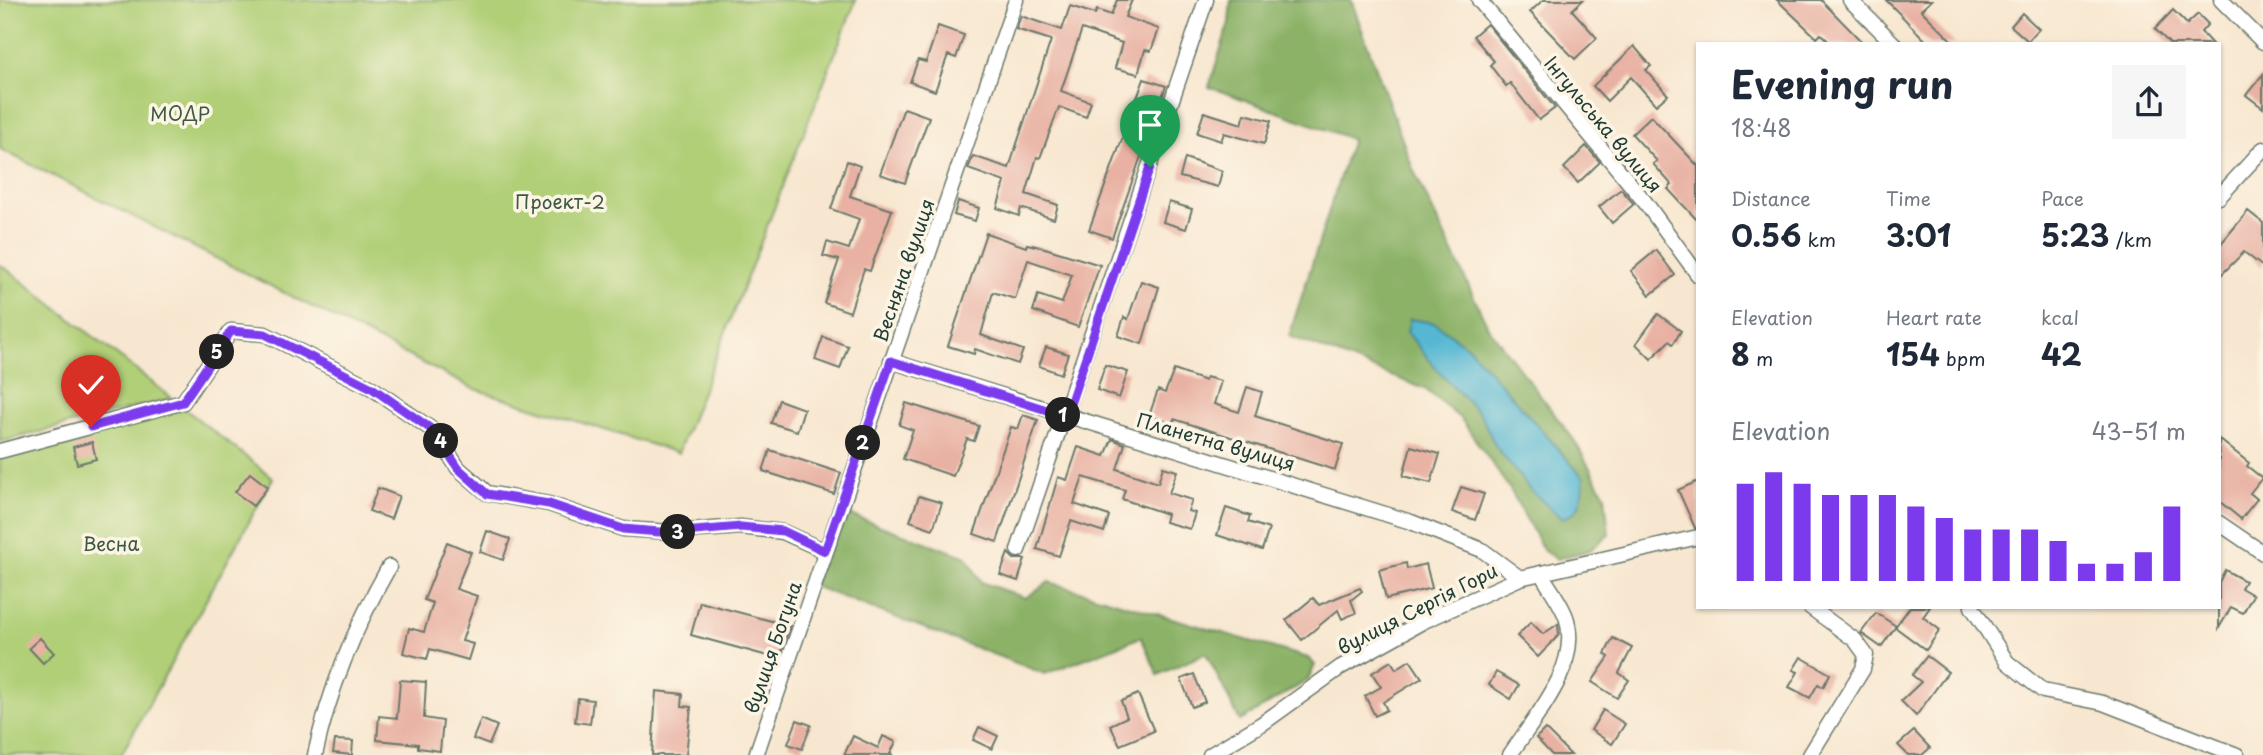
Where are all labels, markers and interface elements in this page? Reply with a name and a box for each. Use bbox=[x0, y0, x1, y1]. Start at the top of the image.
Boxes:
street label: Інгульська вулиця bbox=[1538, 50, 1670, 198]
text: Evening run bbox=[1731, 55, 1953, 112]
button: share bbox=[2112, 65, 2186, 139]
pin bbox=[1120, 95, 1180, 167]
park label: МОДР bbox=[150, 99, 210, 127]
icon: arrive bbox=[1131, 106, 1169, 144]
text: 18:48 bbox=[1731, 110, 1792, 145]
text: Distance bbox=[1731, 184, 1811, 212]
text: Time bbox=[1886, 184, 1931, 212]
text: Pace bbox=[2041, 184, 2084, 212]
park label: Проект-2 bbox=[515, 187, 605, 215]
street label: Весняна вулиця bbox=[865, 195, 941, 345]
text: 0.56 bbox=[1731, 212, 1801, 257]
text: 3:01 bbox=[1886, 212, 1951, 257]
text: 5:23 bbox=[2041, 212, 2109, 257]
text: km bbox=[1801, 225, 1836, 253]
text: /km bbox=[2109, 225, 2152, 253]
text: Elevation bbox=[1731, 303, 1813, 331]
text: Heart rate bbox=[1886, 303, 1982, 331]
text: kcal bbox=[2041, 303, 2079, 331]
text: 8 bbox=[1731, 331, 1750, 376]
text: 154 bbox=[1886, 331, 1940, 376]
text: 42 bbox=[2041, 331, 2082, 376]
pin: 5 bbox=[200, 334, 234, 370]
text: 5 bbox=[210, 337, 223, 365]
text: m bbox=[1750, 344, 1773, 372]
text: bpm bbox=[1940, 344, 1985, 372]
pin bbox=[61, 355, 121, 427]
icon: check bbox=[72, 366, 110, 404]
pin: 1 bbox=[1046, 398, 1080, 432]
text: 1 bbox=[1058, 400, 1067, 428]
street label: Планетна вулиця bbox=[1133, 405, 1299, 477]
text: Elevation bbox=[1731, 413, 1830, 448]
text: 43–51 m bbox=[2092, 413, 2186, 448]
pin: 4 bbox=[424, 424, 458, 458]
text: 4 bbox=[434, 426, 447, 454]
pin: 2 bbox=[846, 426, 880, 460]
text: 2 bbox=[856, 428, 869, 456]
pin: 3 bbox=[660, 514, 696, 550]
text: 3 bbox=[671, 517, 684, 545]
park label: Весна bbox=[83, 529, 139, 557]
street label: вулиця Сергія Гори bbox=[1332, 555, 1502, 661]
street label: вулиця Богуна bbox=[736, 577, 808, 717]

